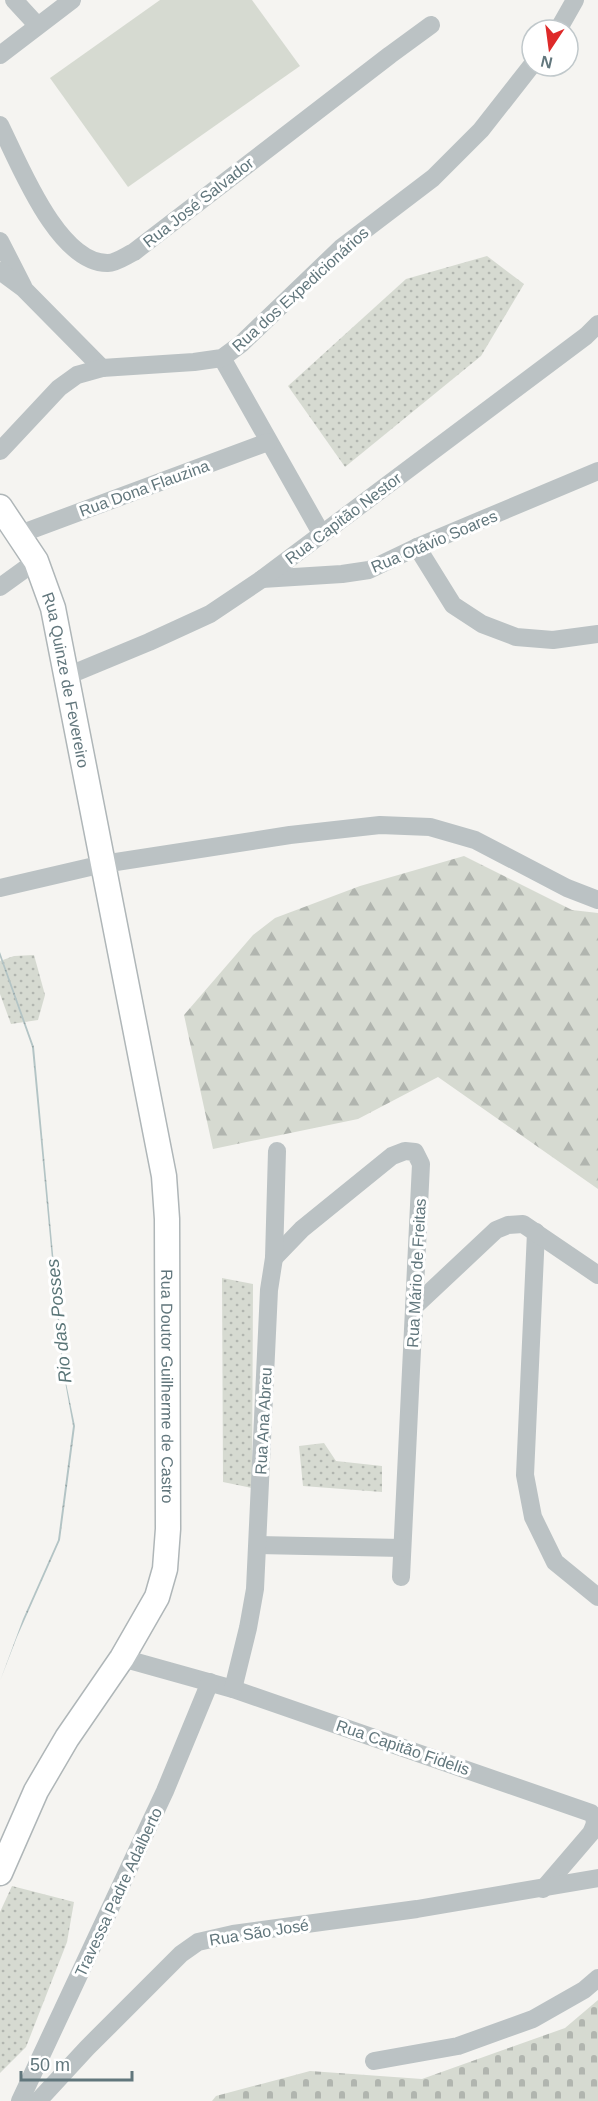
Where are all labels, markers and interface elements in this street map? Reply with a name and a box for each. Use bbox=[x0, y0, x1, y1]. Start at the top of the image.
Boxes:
north arrow bbox=[520, 18, 580, 78]
text: N bbox=[539, 53, 554, 72]
street label: Rua José Salvador bbox=[140, 154, 257, 251]
street label: Rua dos Expedicionários bbox=[229, 224, 372, 355]
street label: Rua Dona Flauzina bbox=[77, 457, 212, 520]
street label: Rua Capitão Nestor bbox=[282, 469, 405, 567]
street label: Rua Otávio Soares bbox=[369, 507, 500, 576]
street label: Rua Quinze de Fevereiro bbox=[39, 590, 92, 769]
street label: Rua Mário de Freitas bbox=[404, 1198, 429, 1348]
water label: Rio das Posses bbox=[43, 1258, 75, 1384]
street label: Rua Doutor Guilherme de Castro bbox=[158, 1269, 176, 1503]
street label: Rua Ana Abreu bbox=[252, 1367, 275, 1475]
street label: Rua Capitão Fidelis bbox=[334, 1717, 472, 1778]
street label: Travessa Padre Adalberto bbox=[72, 1805, 165, 1979]
street label: Rua São José bbox=[208, 1916, 310, 1949]
scale bar bbox=[21, 2044, 132, 2082]
text: 50 m bbox=[30, 2055, 70, 2075]

